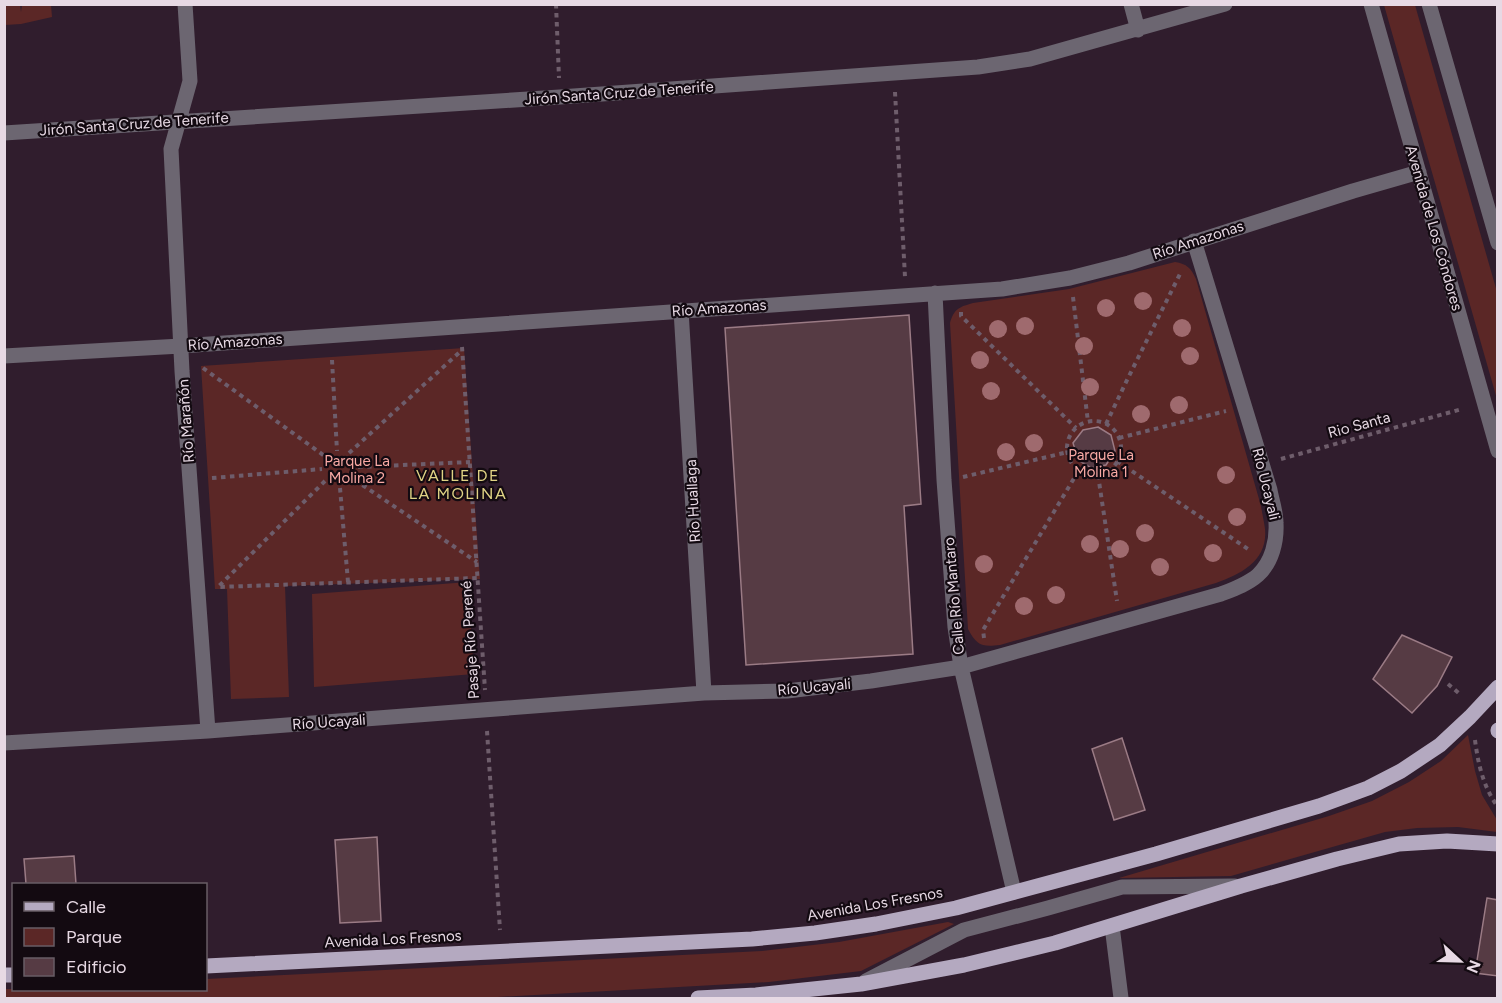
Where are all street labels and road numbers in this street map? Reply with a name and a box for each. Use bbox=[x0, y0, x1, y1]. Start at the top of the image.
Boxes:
street label: Jirón Santa Cruz de Tenerife bbox=[524, 77, 714, 109]
street label: Jirón Santa Cruz de Tenerife bbox=[39, 108, 229, 140]
street label: Avenida de Los Cóndores bbox=[1402, 143, 1466, 313]
street label: Río Amazonas bbox=[1150, 217, 1246, 263]
street label: Río Amazonas bbox=[671, 296, 767, 320]
street label: Río Amazonas bbox=[187, 330, 283, 354]
street label: Río Marañón bbox=[174, 379, 198, 463]
street label: Rio Santa bbox=[1326, 408, 1392, 442]
street label: Río Ucayali bbox=[1248, 446, 1284, 522]
street label: Río Huallaga bbox=[682, 459, 704, 543]
street label: Calle Río Mantaro bbox=[940, 536, 968, 656]
street label: Pasaje Río Perené bbox=[457, 580, 483, 700]
street label: Río Ucayali bbox=[777, 675, 851, 699]
street label: Río Ucayali bbox=[292, 710, 366, 734]
street label: Avenida Los Fresnos bbox=[806, 883, 944, 925]
street label: Avenida Los Fresnos bbox=[324, 926, 462, 952]

